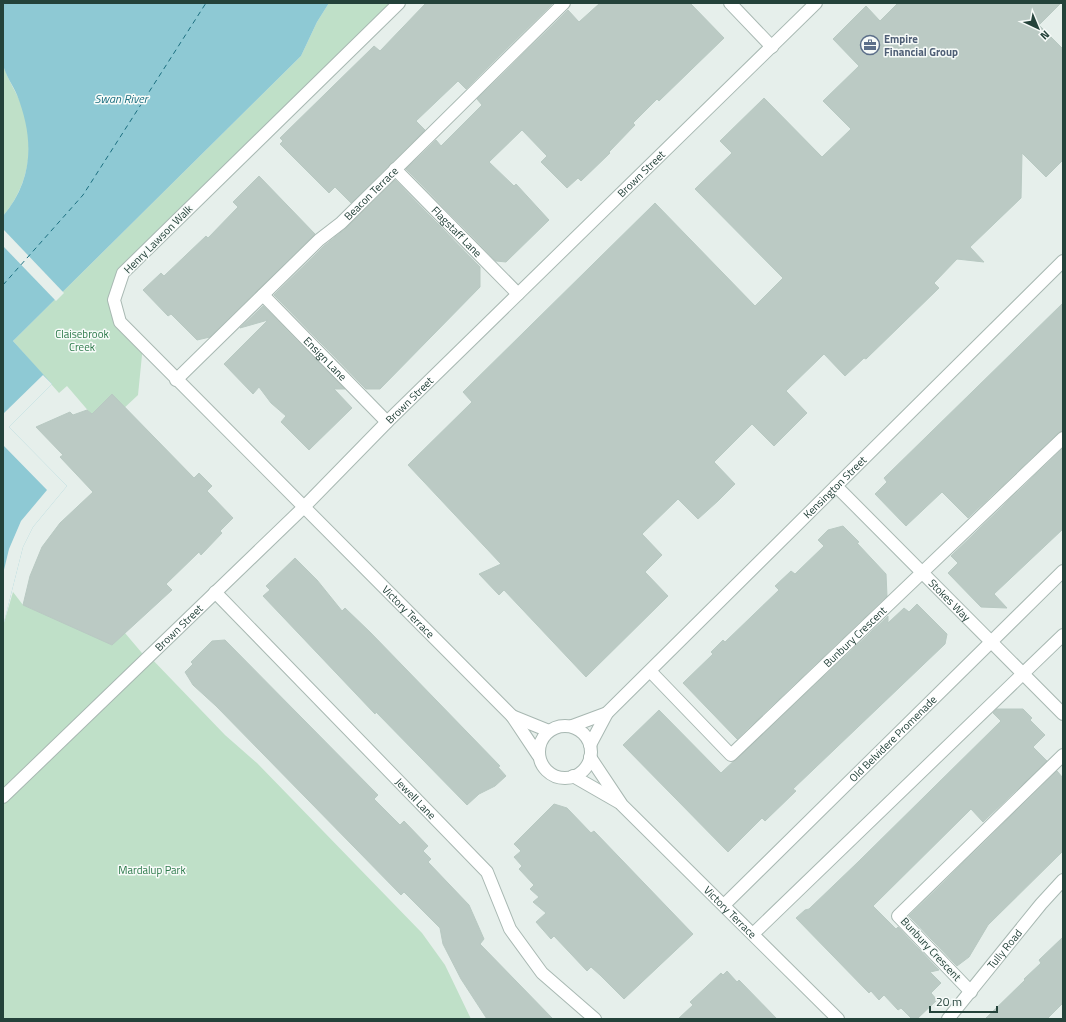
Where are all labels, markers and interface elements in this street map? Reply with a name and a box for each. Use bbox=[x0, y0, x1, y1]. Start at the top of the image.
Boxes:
north arrow bbox=[1018, 8, 1058, 48]
text: N bbox=[1037, 27, 1053, 44]
place label: Empire Financial Group bbox=[884, 31, 958, 60]
office icon: Empire Financial Group bbox=[859, 34, 881, 56]
water label: Swan River bbox=[94, 89, 150, 108]
street label: Brown Street bbox=[614, 147, 669, 201]
street label: Beacon Terrace bbox=[340, 163, 402, 224]
street label: Henry Lawson Walk bbox=[120, 200, 197, 277]
street label: Flagstaff Lane bbox=[428, 203, 486, 261]
park label: Claisebrook Creek bbox=[55, 326, 109, 355]
street label: Ensign Lane bbox=[300, 333, 351, 385]
street label: Brown Street bbox=[382, 373, 437, 427]
street label: Kensington Street bbox=[800, 452, 870, 522]
street label: Stokes Way bbox=[925, 575, 975, 625]
street label: Victory Terrace bbox=[378, 582, 438, 642]
street label: Brown Street bbox=[151, 601, 206, 655]
street label: Bunbury Crescent bbox=[820, 602, 890, 671]
street label: Old Belvidere Promenade bbox=[845, 691, 941, 786]
street label: Jewell Lane bbox=[392, 774, 440, 823]
park label: Mardalup Park bbox=[118, 862, 186, 878]
street label: Victory Terrace bbox=[700, 882, 761, 942]
street label: Bunbury Crescent bbox=[897, 914, 965, 985]
street label: Tully Road bbox=[983, 925, 1026, 972]
scale bar bbox=[930, 988, 997, 1014]
text: 20 m bbox=[936, 992, 962, 1011]

